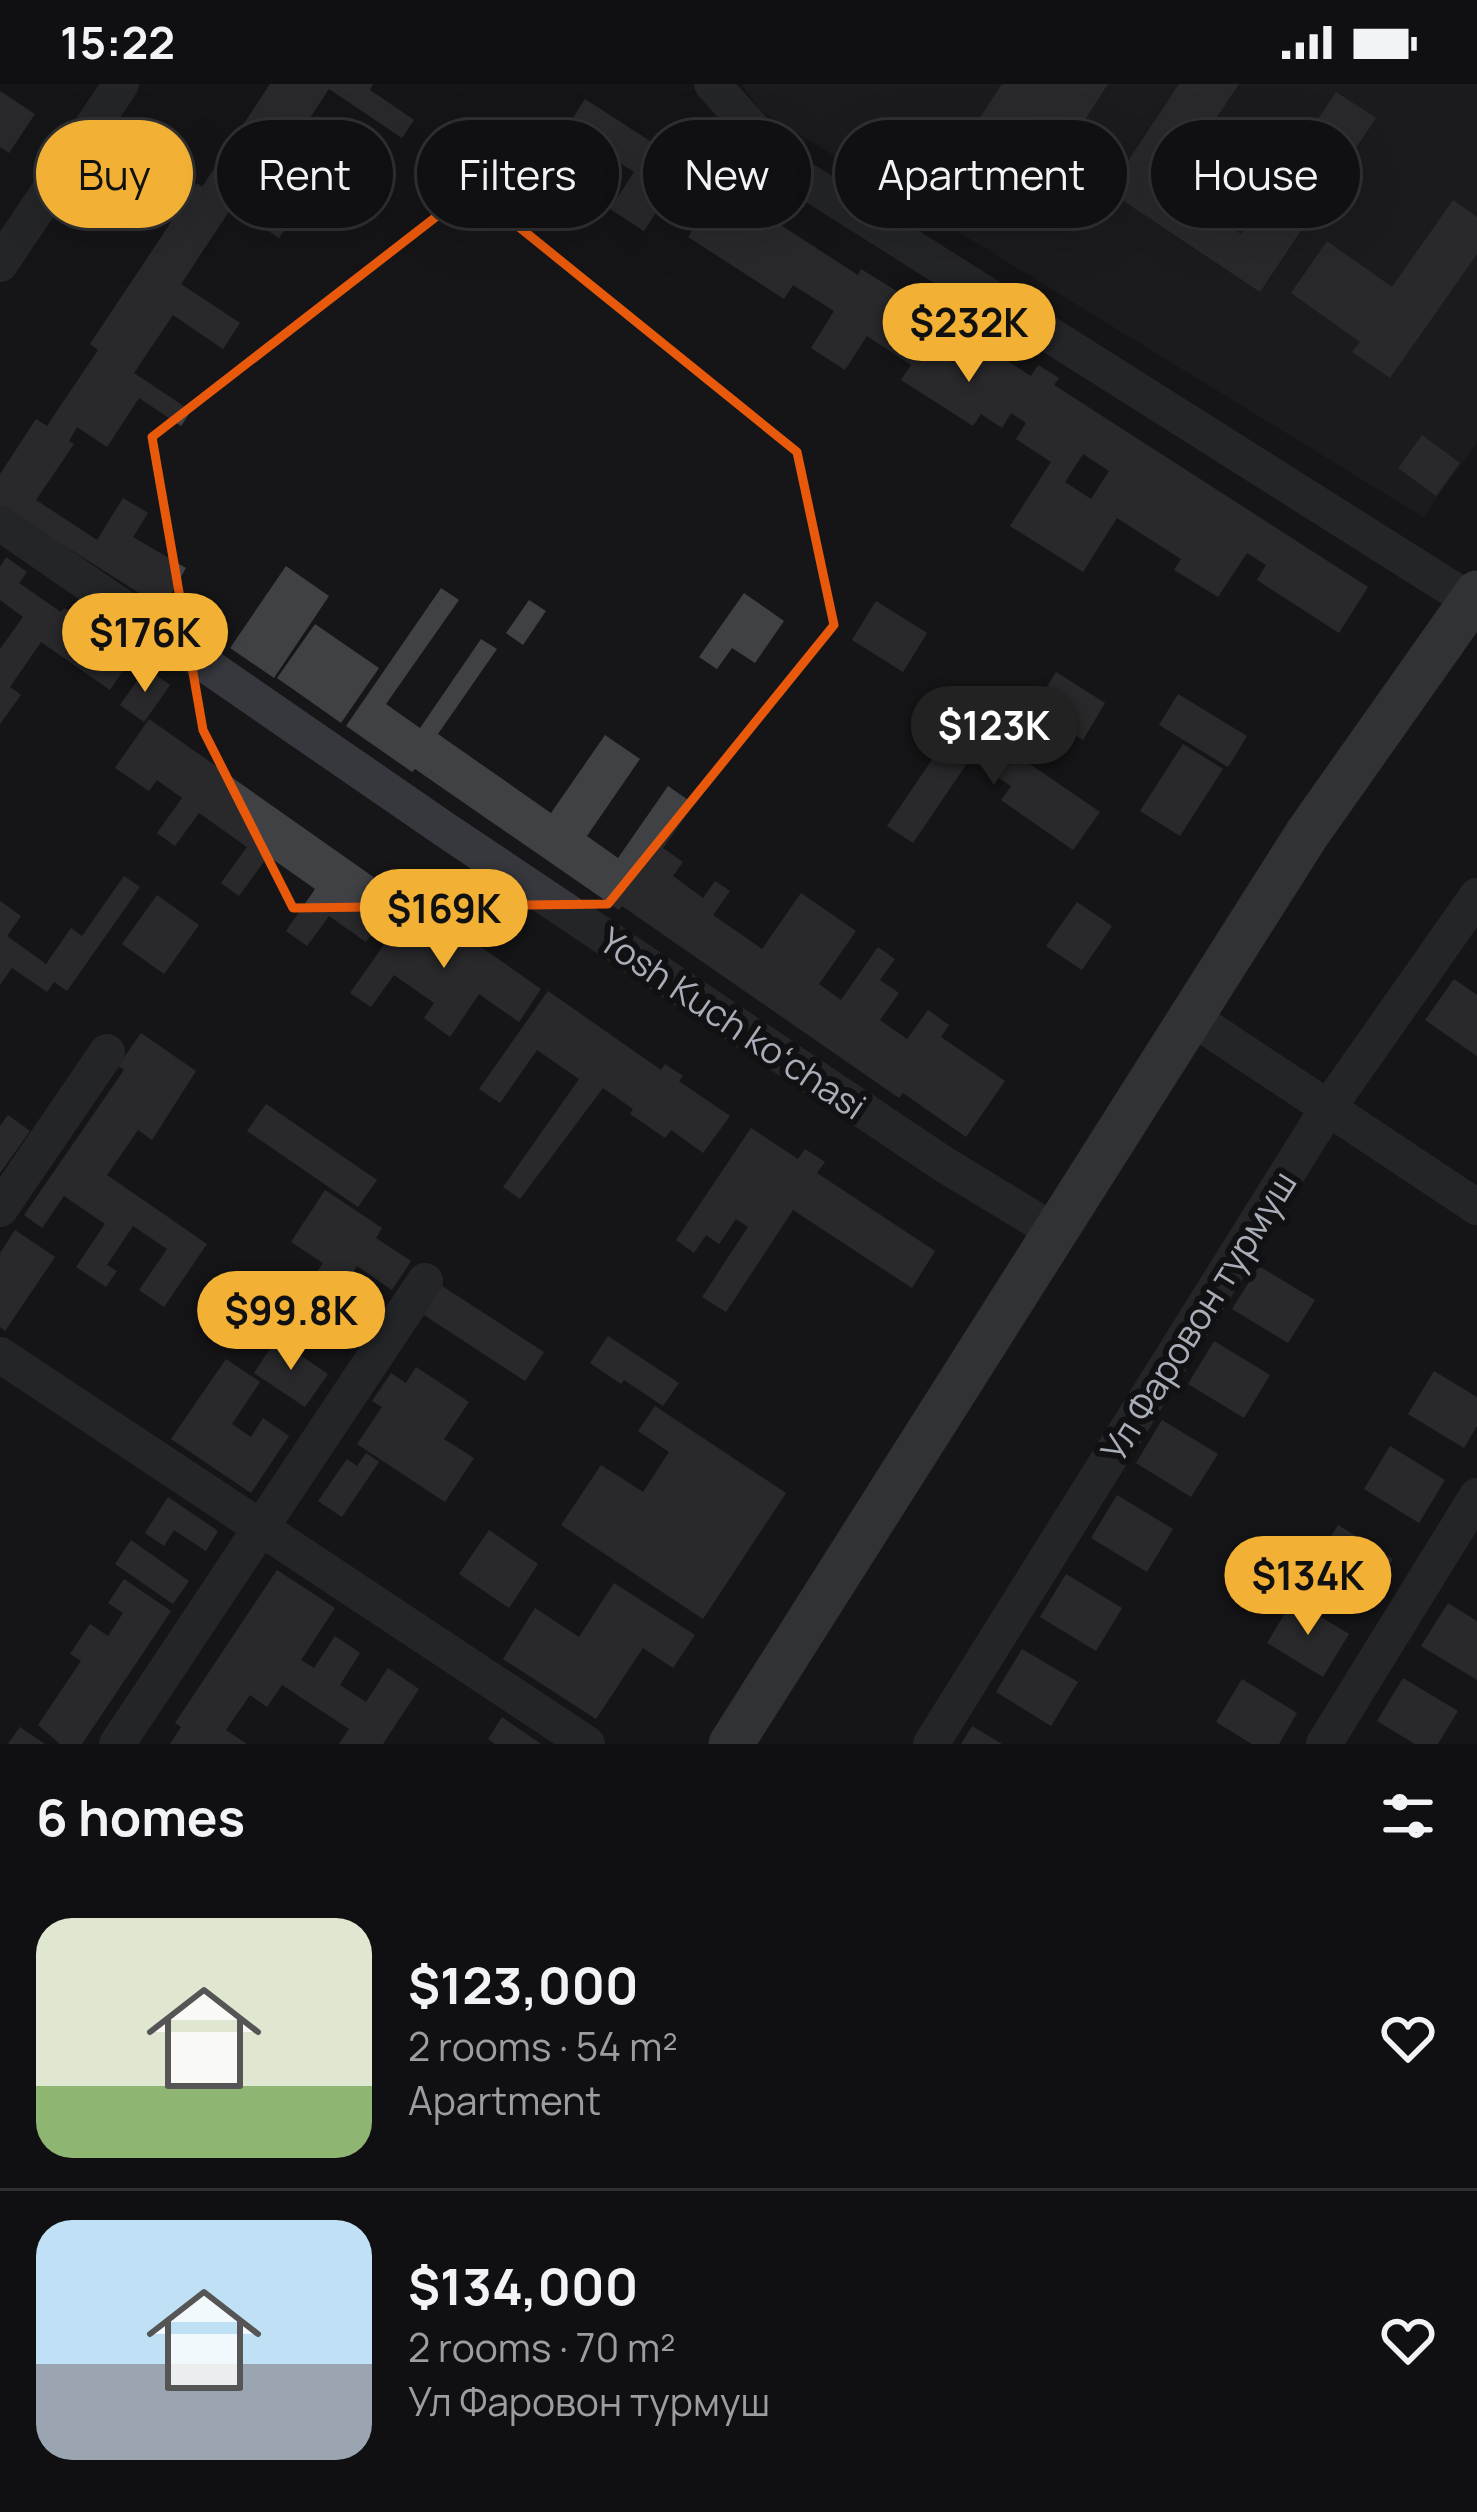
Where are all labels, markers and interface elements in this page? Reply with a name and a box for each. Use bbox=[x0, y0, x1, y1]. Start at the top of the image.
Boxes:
text: 15:22 bbox=[60, 11, 175, 73]
chip: Buy bbox=[36, 120, 193, 228]
chip: Rent bbox=[217, 120, 393, 228]
chip: Filters bbox=[417, 120, 619, 228]
chip: New bbox=[643, 120, 811, 228]
chip: Apartment bbox=[835, 120, 1127, 228]
chip: House bbox=[1151, 120, 1360, 228]
pin: $232K bbox=[885, 283, 1053, 385]
text: $232K bbox=[910, 295, 1028, 349]
pin: $176K bbox=[61, 593, 229, 695]
text: $176K bbox=[89, 605, 201, 659]
pin: $123K bbox=[910, 686, 1078, 788]
text: $123K bbox=[938, 698, 1050, 752]
pin: $169K bbox=[360, 869, 528, 971]
text: $169K bbox=[387, 881, 501, 935]
street label: Yosh Kuch koʻchasi bbox=[590, 916, 876, 1130]
street label: Ул Фаровон турмуш bbox=[1089, 1161, 1307, 1471]
pin: $99.8K bbox=[193, 1271, 389, 1373]
text: $99.8K bbox=[224, 1283, 358, 1337]
pin: $134K bbox=[1224, 1536, 1392, 1638]
text: $134K bbox=[1251, 1548, 1365, 1602]
text: 6 homes bbox=[36, 1782, 245, 1851]
icon: filters bbox=[1375, 1783, 1441, 1849]
text: $123,000 bbox=[408, 1950, 639, 2019]
icon: home bbox=[132, 1966, 276, 2110]
icon: heart bbox=[1375, 2005, 1441, 2071]
text: 2 rooms · 54 m² bbox=[408, 2019, 678, 2073]
text: Apartment bbox=[408, 2073, 601, 2127]
text: $134,000 bbox=[408, 2251, 638, 2320]
icon: home bbox=[132, 2268, 276, 2412]
icon: heart bbox=[1375, 2307, 1441, 2373]
text: 2 rooms · 70 m² bbox=[408, 2320, 676, 2374]
text: Ул Фаровон турмуш bbox=[408, 2374, 770, 2428]

